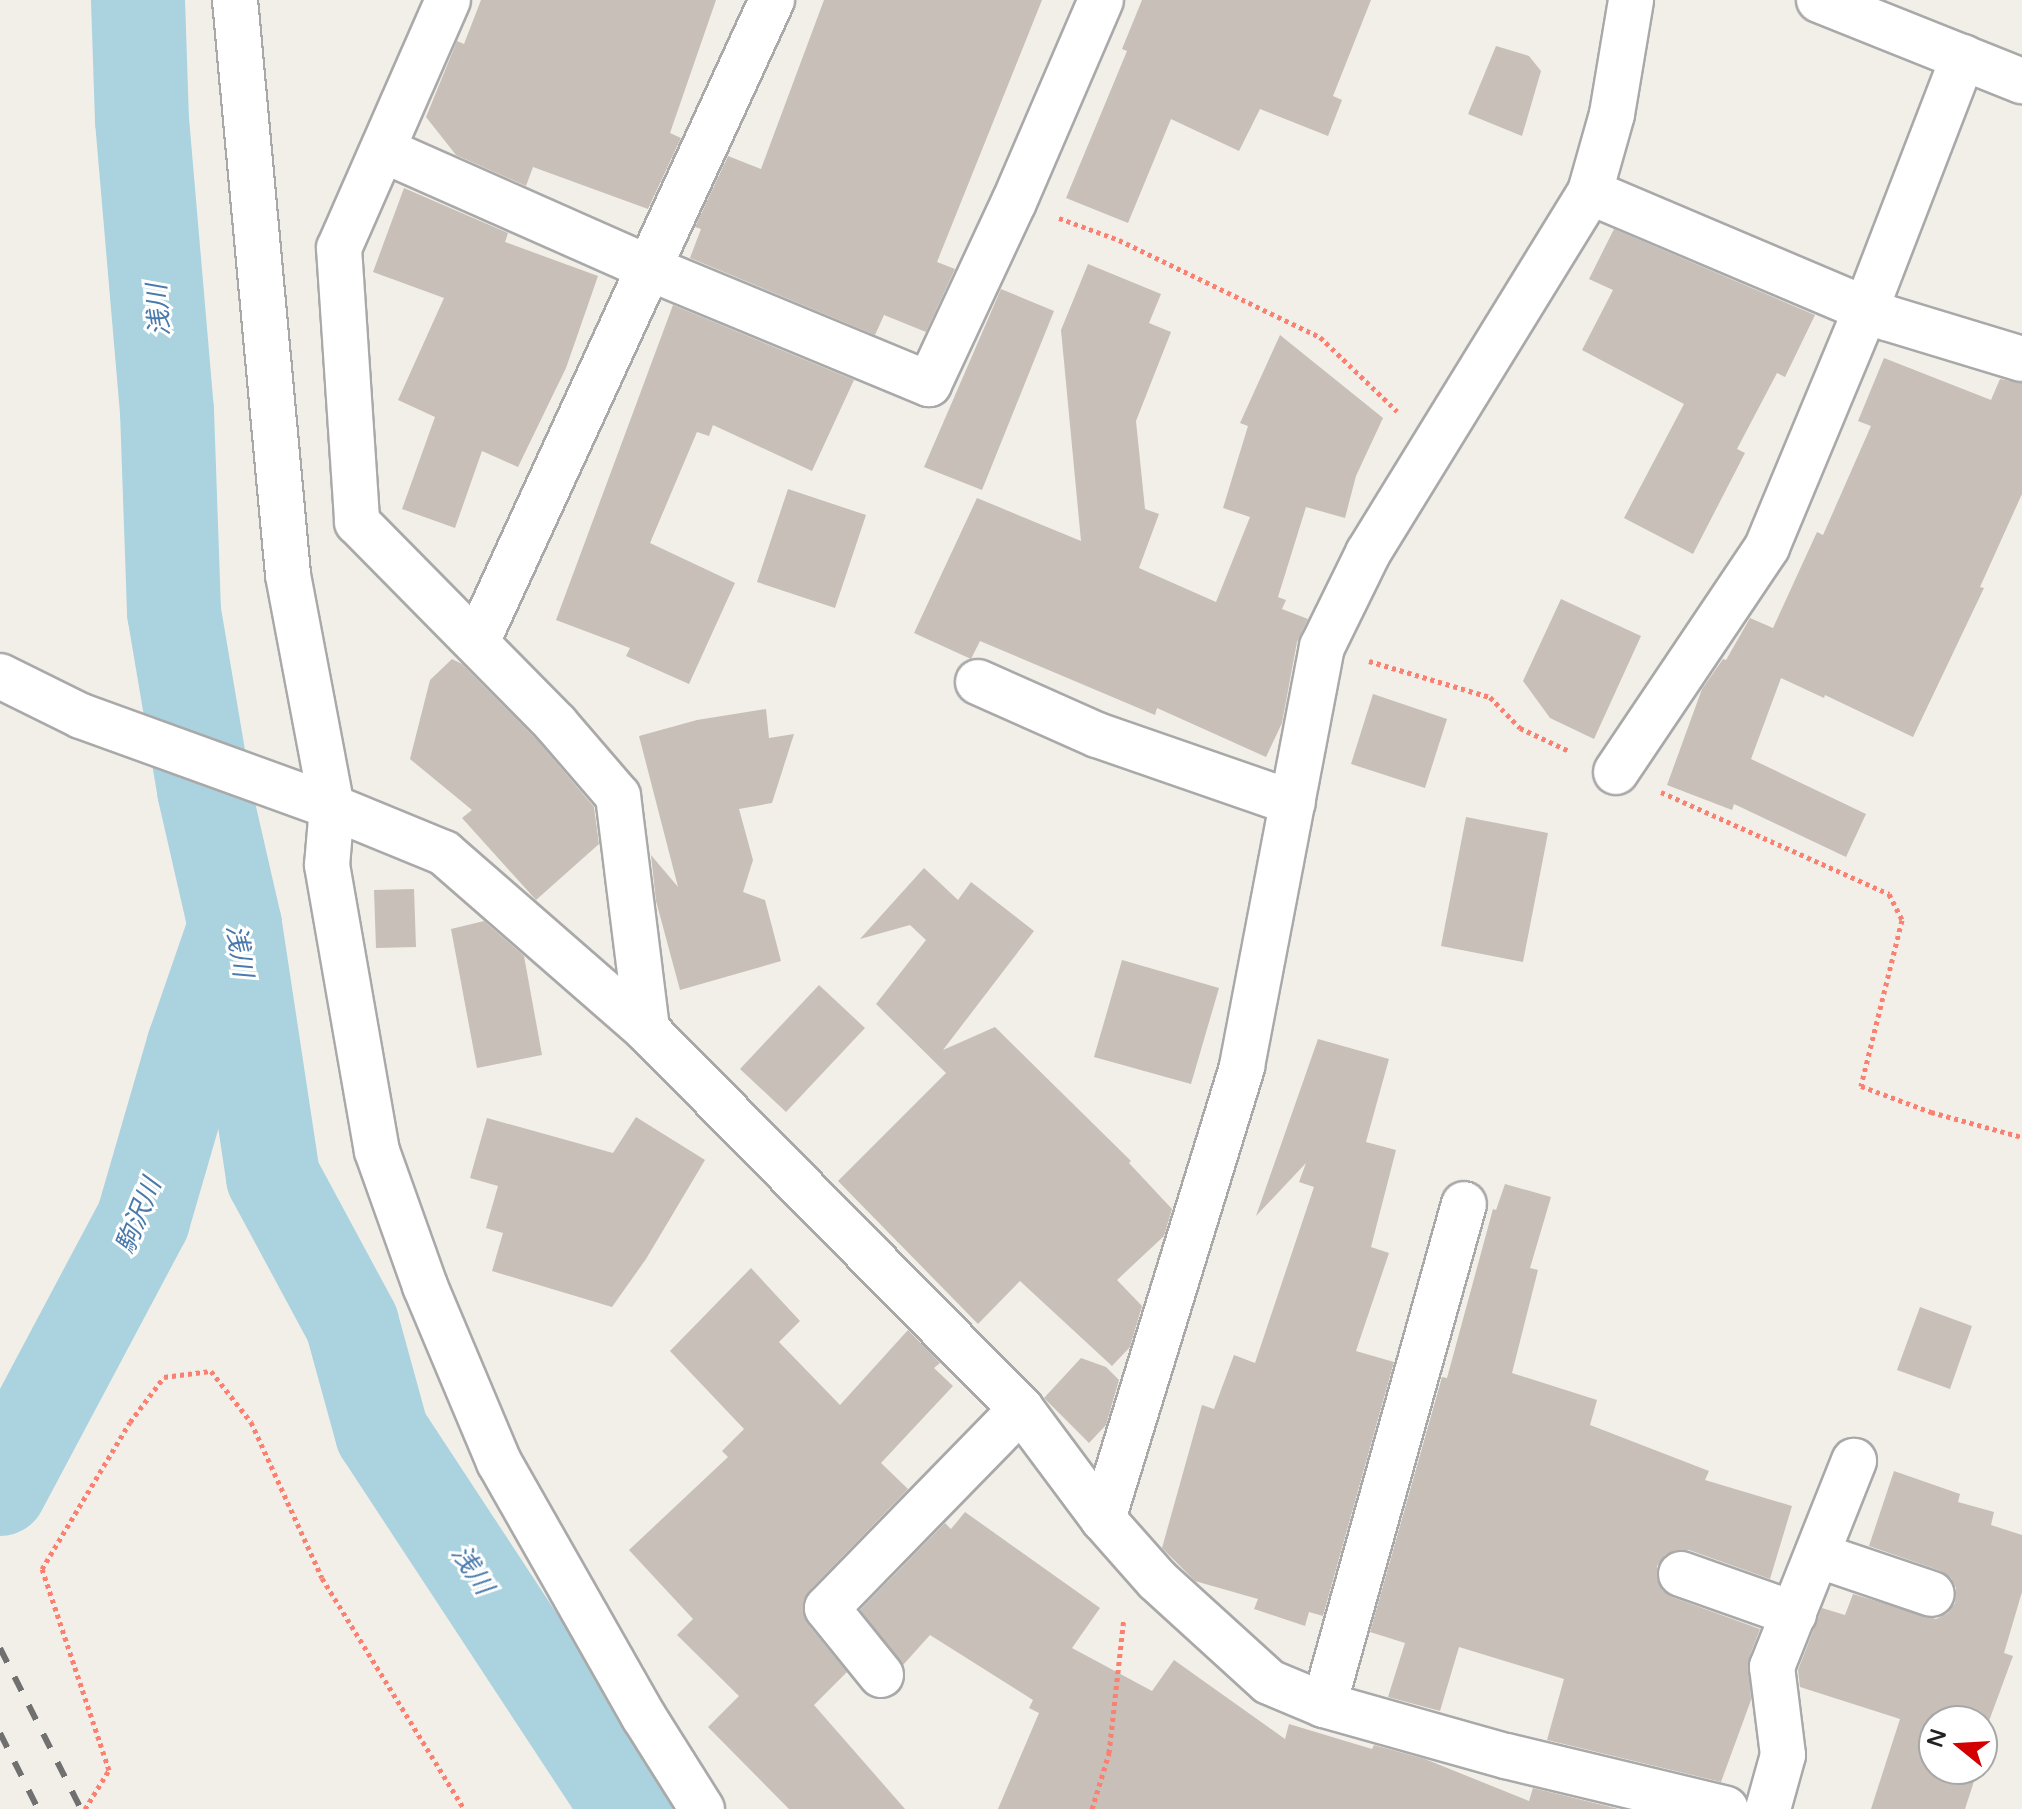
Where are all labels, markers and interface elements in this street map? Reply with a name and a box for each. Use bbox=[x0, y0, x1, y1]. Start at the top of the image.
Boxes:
water label: 浅川 bbox=[142, 283, 176, 337]
water label: 浅川 bbox=[220, 923, 258, 979]
water label: 駒沢川 bbox=[110, 1174, 168, 1258]
water label: 浅川 bbox=[445, 1540, 499, 1600]
north arrow bbox=[1918, 1705, 1998, 1785]
text: N bbox=[1922, 1726, 1952, 1751]

